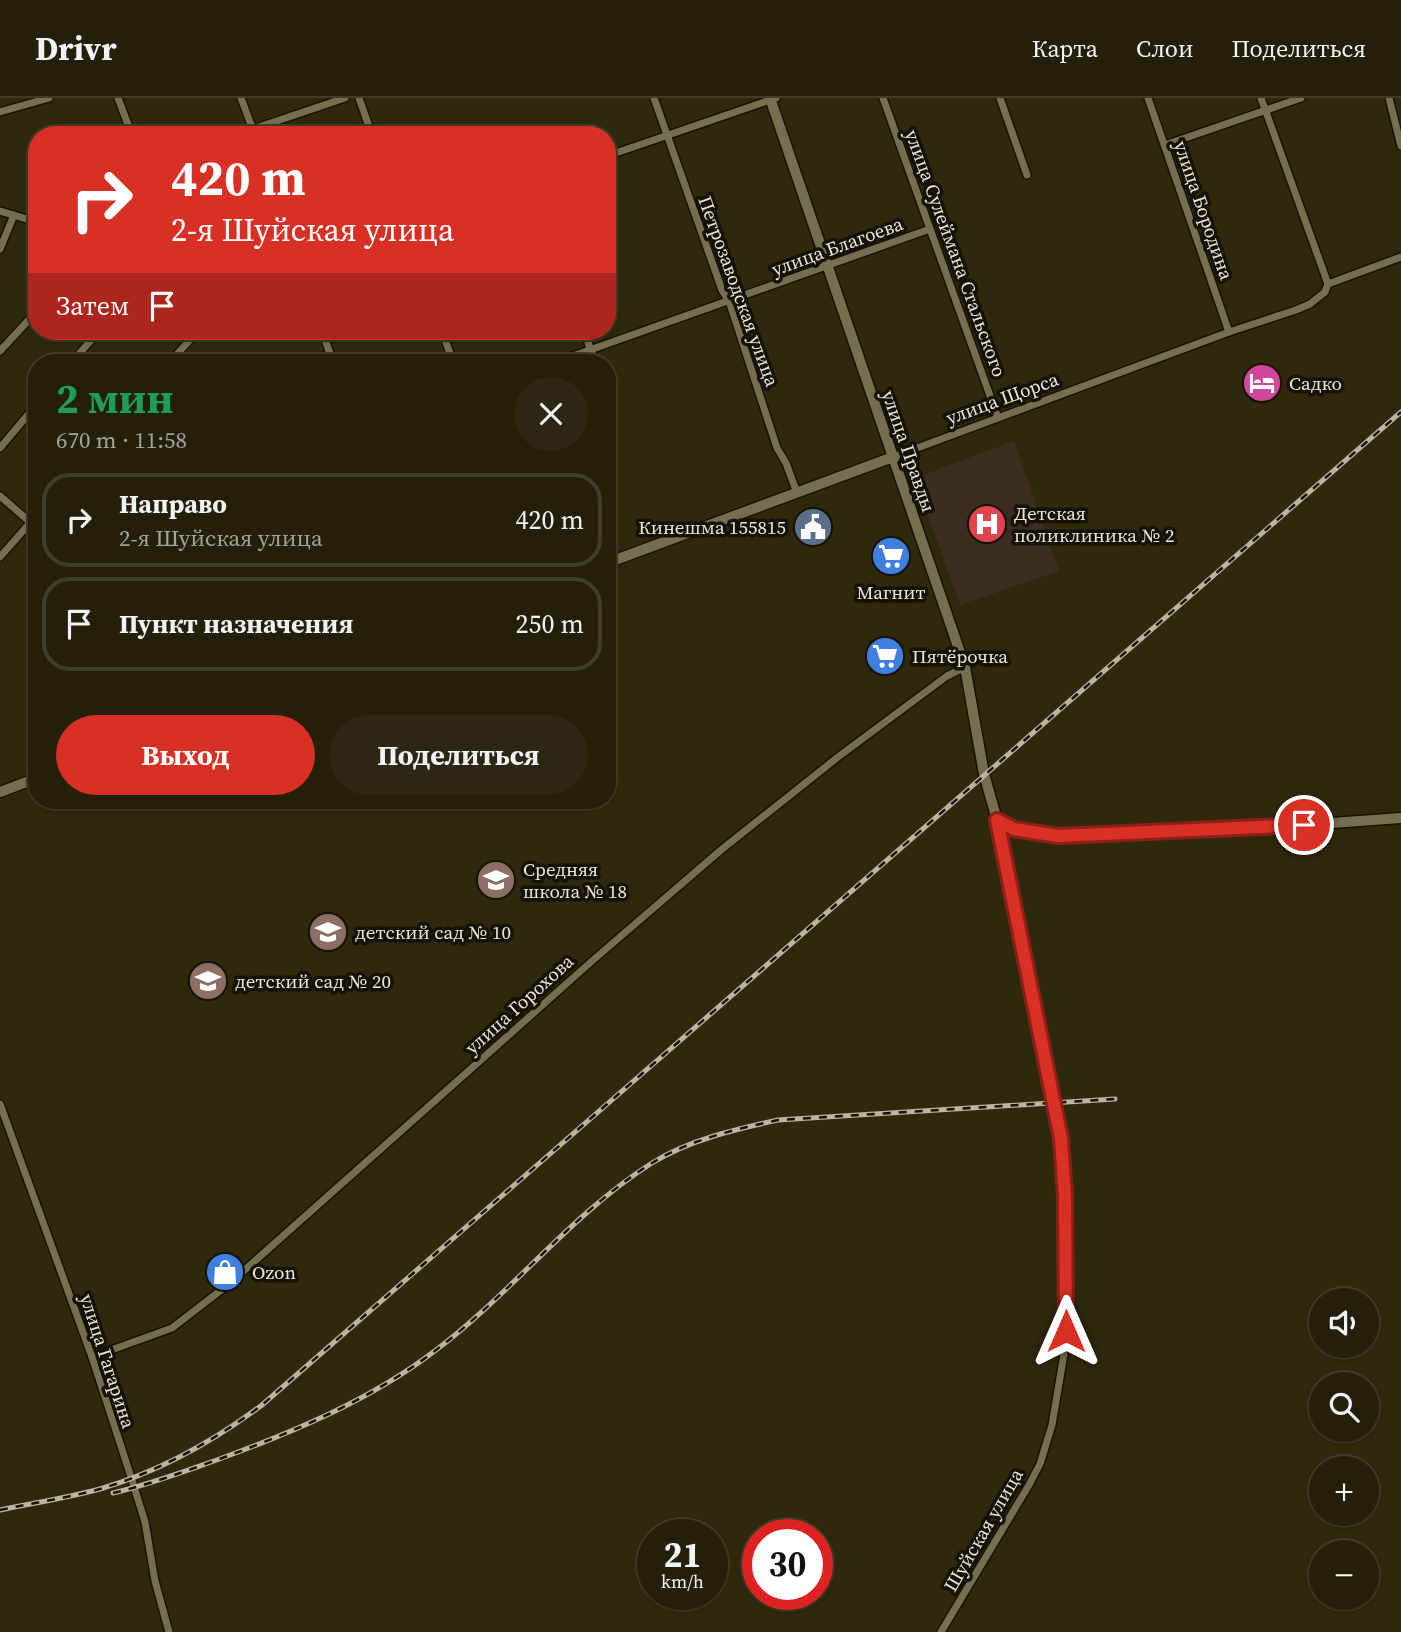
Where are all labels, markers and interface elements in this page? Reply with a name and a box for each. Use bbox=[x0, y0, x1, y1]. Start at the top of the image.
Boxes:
text: Drivr bbox=[35, 26, 117, 71]
text: Карта bbox=[1032, 32, 1098, 65]
text: Слои bbox=[1136, 32, 1193, 65]
text: Поделиться bbox=[1231, 32, 1366, 65]
street label: улица Сулеймана Стальского bbox=[899, 126, 1013, 380]
street label: улица Бородина bbox=[1168, 137, 1240, 283]
text: 420 m bbox=[171, 144, 306, 211]
icon: right bbox=[56, 154, 147, 245]
street label: Петрозаводская улица bbox=[692, 192, 786, 390]
text: 2-я Шуйская улица bbox=[171, 208, 454, 252]
street label: улица Благоева bbox=[768, 210, 907, 282]
icon: arrive bbox=[143, 287, 181, 325]
text: Затем bbox=[56, 288, 129, 324]
hotel icon: Садко bbox=[1241, 362, 1283, 404]
street label: улица Щорса bbox=[942, 366, 1062, 430]
text: 2 мин bbox=[56, 369, 173, 427]
place label: Садко bbox=[1289, 370, 1342, 396]
button: close bbox=[514, 377, 588, 451]
street label: улица Правды bbox=[876, 386, 942, 516]
text: 670 m · 11:58 bbox=[56, 424, 187, 456]
text: Направо bbox=[119, 486, 227, 522]
place label: Детская поликлиника № 2 bbox=[1014, 500, 1174, 548]
icon: right bbox=[60, 501, 98, 539]
text: 420 m bbox=[516, 502, 584, 538]
hospital icon: Детская поликлиника № 2 bbox=[966, 503, 1008, 545]
public building icon: Кинешма 155815 bbox=[792, 506, 834, 548]
place label: Кинешма 155815 bbox=[638, 514, 786, 540]
text: 2-я Шуйская улица bbox=[119, 522, 323, 554]
supermarket icon: Магнит bbox=[870, 535, 912, 577]
place label: Магнит bbox=[857, 579, 925, 605]
icon: arrive bbox=[60, 605, 98, 643]
text: Пункт назначения bbox=[119, 606, 353, 642]
text: 250 m bbox=[516, 606, 584, 642]
supermarket icon: Пятёрочка bbox=[864, 635, 906, 677]
place label: Пятёрочка bbox=[912, 643, 1008, 669]
button: Выход bbox=[56, 715, 315, 795]
button: Поделиться bbox=[329, 715, 588, 795]
pin bbox=[1274, 795, 1334, 855]
icon: arrive bbox=[1285, 806, 1323, 844]
place label: Средняя школа № 18 bbox=[523, 856, 627, 904]
school or university icon: Средняя школа № 18 bbox=[475, 859, 517, 901]
school or university icon: детский сад № 10 bbox=[307, 911, 349, 953]
place label: детский сад № 10 bbox=[355, 919, 511, 945]
street label: улица Горохова bbox=[459, 948, 579, 1060]
school or university icon: детский сад № 20 bbox=[187, 960, 229, 1002]
place label: детский сад № 20 bbox=[235, 968, 391, 994]
shop icon: Ozon bbox=[204, 1251, 246, 1293]
place label: Ozon bbox=[252, 1259, 296, 1285]
map controls bbox=[1309, 1288, 1379, 1610]
button: sound bbox=[1309, 1288, 1379, 1358]
street label: улица Гагарина bbox=[74, 1290, 142, 1432]
position arrow bbox=[1029, 1294, 1103, 1368]
button: search bbox=[1309, 1372, 1379, 1442]
button: + bbox=[1309, 1456, 1379, 1526]
street label: Шуйская улица bbox=[937, 1463, 1029, 1596]
speed limit sign: 30 bbox=[742, 1519, 833, 1610]
text: 21 bbox=[664, 1531, 701, 1579]
button: − bbox=[1309, 1540, 1379, 1610]
text: km/h bbox=[661, 1569, 704, 1594]

